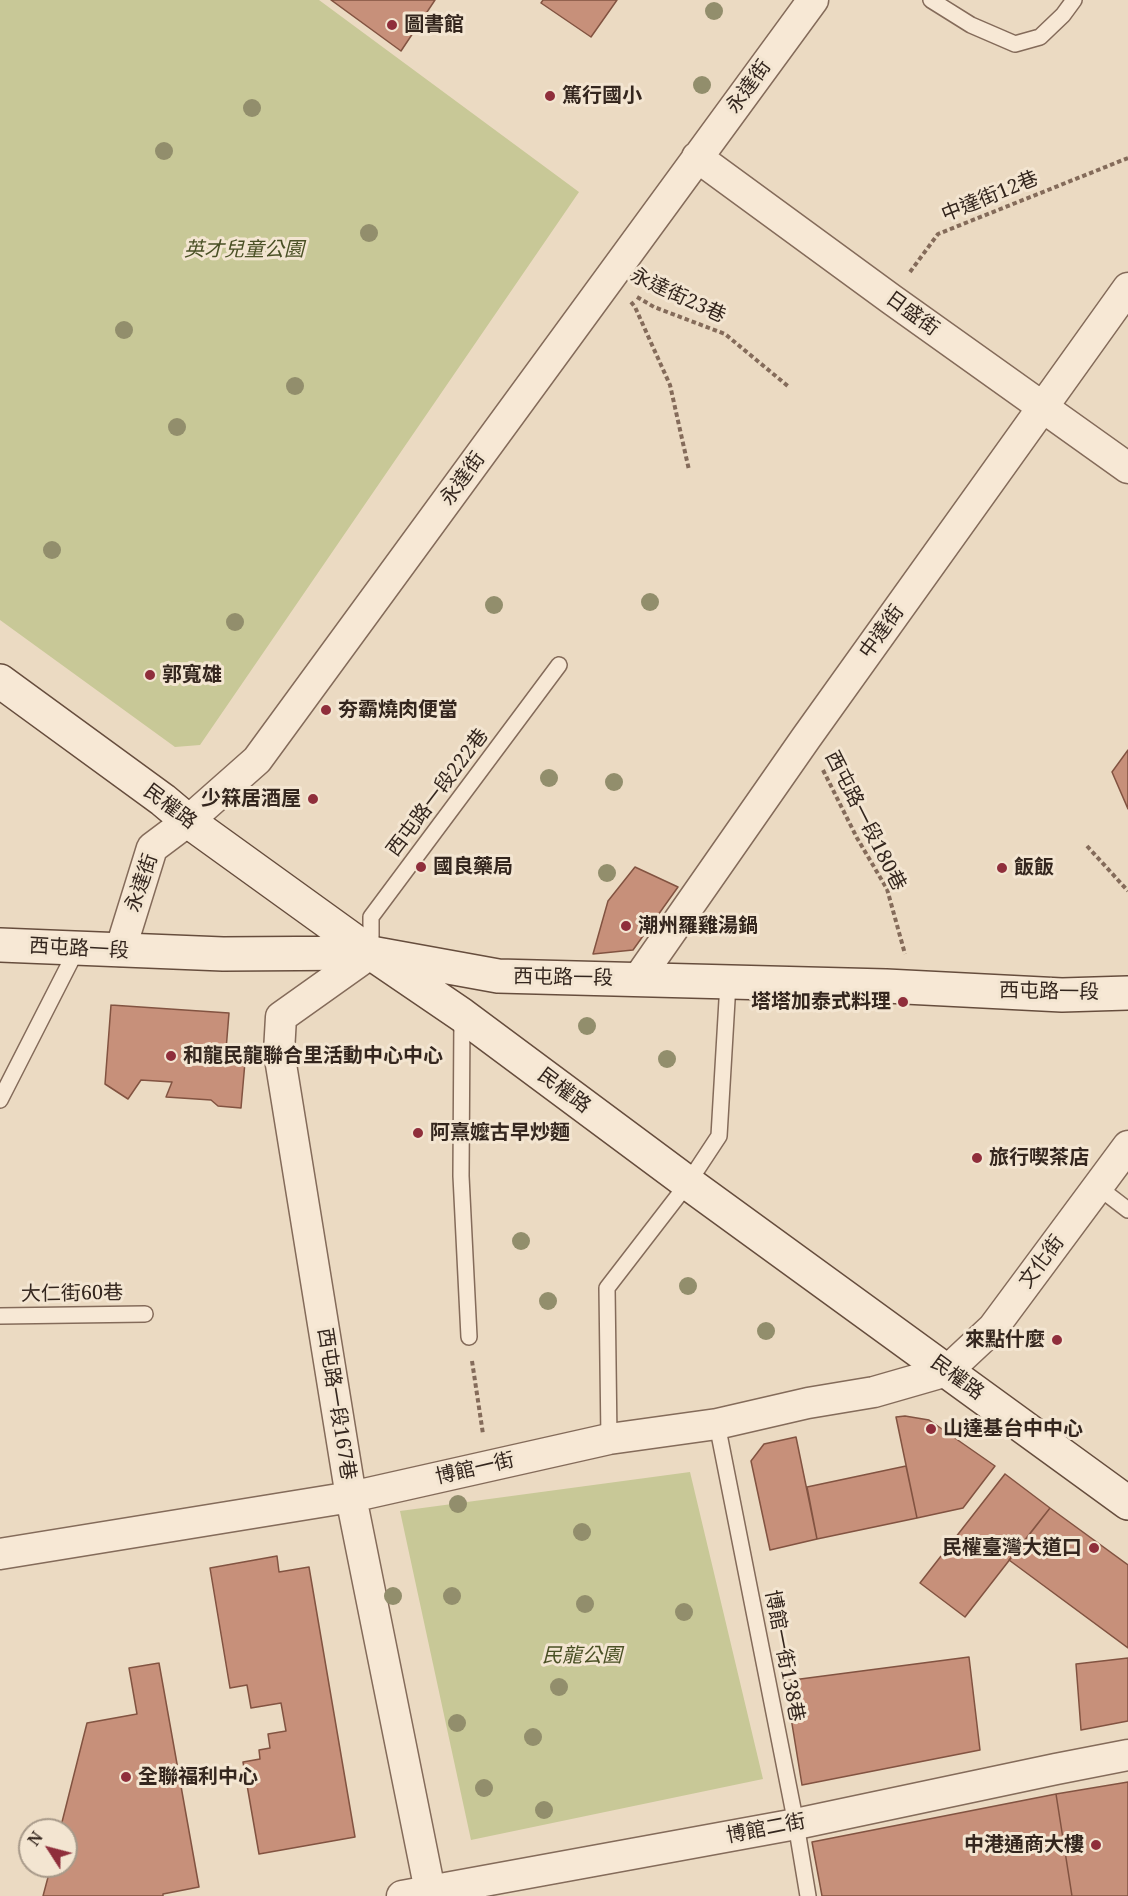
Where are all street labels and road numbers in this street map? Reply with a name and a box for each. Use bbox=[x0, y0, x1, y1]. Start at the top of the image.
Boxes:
street label: 永達街 bbox=[722, 56, 776, 118]
street label: 中達街12巷 bbox=[938, 167, 1042, 227]
street label: 永達街23巷 bbox=[627, 263, 729, 329]
street label: 日盛街 bbox=[881, 287, 943, 341]
street label: 永達街 bbox=[436, 448, 490, 510]
street label: 中達街 bbox=[855, 601, 909, 663]
street label: 西屯路一段222巷 bbox=[382, 724, 494, 862]
street label: 西屯路一段180巷 bbox=[819, 747, 911, 895]
street label: 民權路 bbox=[139, 779, 201, 835]
street label: 永達街 bbox=[121, 851, 163, 915]
street label: 西屯路一段 bbox=[28, 934, 130, 964]
street label: 西屯路一段 bbox=[513, 965, 613, 991]
street label: 西屯路一段 bbox=[999, 979, 1099, 1005]
street label: 民權路 bbox=[533, 1063, 595, 1119]
street label: 文化街 bbox=[1014, 1231, 1070, 1293]
street label: 大仁街60巷 bbox=[21, 1281, 123, 1307]
street label: 西屯路一段167巷 bbox=[312, 1326, 360, 1482]
street label: 民權路 bbox=[926, 1351, 988, 1405]
street label: 博館一街 bbox=[433, 1448, 517, 1490]
street label: 博館一街138巷 bbox=[759, 1588, 809, 1724]
street label: 博館二街 bbox=[724, 1810, 808, 1848]

